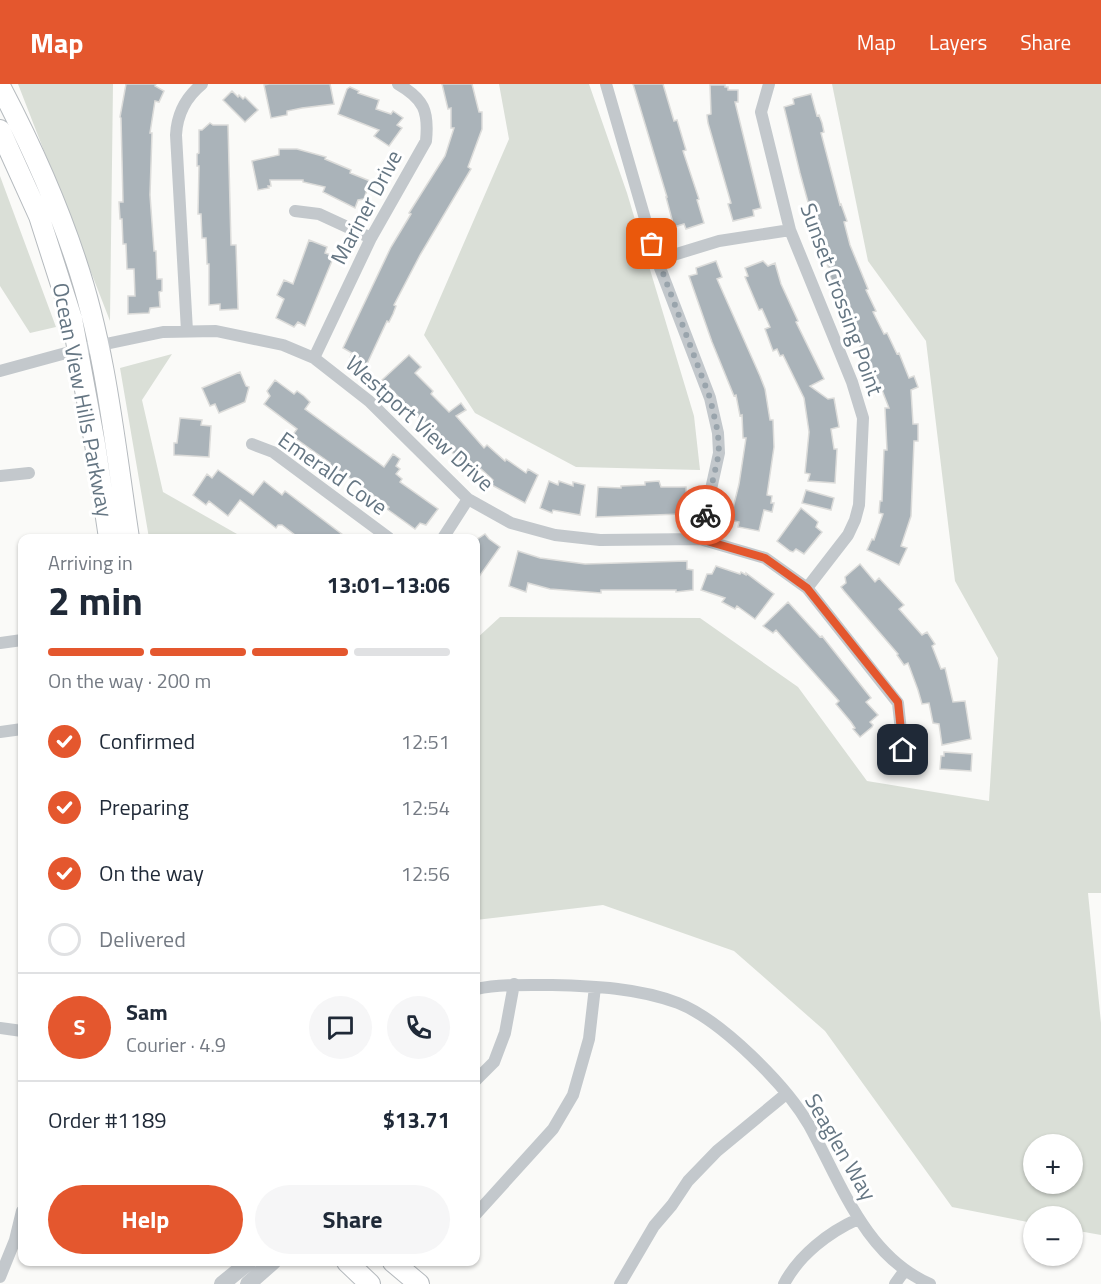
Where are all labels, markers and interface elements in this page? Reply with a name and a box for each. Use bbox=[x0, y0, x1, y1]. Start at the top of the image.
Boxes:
text: Map bbox=[30, 21, 84, 64]
text: Map bbox=[857, 26, 896, 58]
text: Layers bbox=[929, 26, 987, 58]
text: Share bbox=[1020, 26, 1071, 58]
street label: Mariner Drive bbox=[322, 144, 410, 270]
street label: Sunset Crossing Point bbox=[791, 198, 893, 400]
pin bbox=[626, 218, 677, 269]
icon: bag bbox=[635, 227, 668, 260]
street label: Ocean View Hills Parkway bbox=[44, 280, 122, 521]
street label: Westport View Drive bbox=[338, 347, 502, 499]
street label: Emerald Cove bbox=[271, 423, 395, 523]
courier bbox=[675, 485, 735, 545]
icon: bike bbox=[689, 499, 722, 532]
text: Arriving in bbox=[48, 547, 133, 578]
text: 13:01–13:06 bbox=[327, 568, 450, 602]
text: 2 min bbox=[48, 571, 143, 630]
text: On the way · 200 m bbox=[48, 665, 211, 696]
text: Confirmed bbox=[99, 724, 195, 758]
pin bbox=[877, 724, 928, 775]
icon: check bbox=[48, 725, 81, 758]
text: 12:51 bbox=[401, 726, 450, 757]
icon: home bbox=[886, 733, 919, 766]
text: Preparing bbox=[99, 790, 189, 824]
icon: check bbox=[48, 791, 81, 824]
text: 12:54 bbox=[401, 792, 450, 823]
text: On the way bbox=[99, 856, 204, 890]
icon: check bbox=[48, 857, 81, 890]
text: 12:56 bbox=[401, 858, 450, 889]
text: Delivered bbox=[99, 922, 186, 956]
text: Sam bbox=[126, 995, 168, 1029]
button: chat bbox=[309, 996, 372, 1059]
button: phone bbox=[387, 996, 450, 1059]
text: S bbox=[74, 1010, 85, 1044]
text: Courier · 4.9 bbox=[126, 1029, 226, 1060]
street label: Seaglen Way bbox=[797, 1087, 886, 1207]
text: Order #1189 bbox=[48, 1103, 167, 1137]
text: $13.71 bbox=[383, 1103, 450, 1137]
map controls bbox=[1023, 1134, 1083, 1266]
button: + bbox=[1023, 1134, 1083, 1194]
button: Help bbox=[48, 1185, 243, 1254]
button: Share bbox=[255, 1185, 450, 1254]
button: − bbox=[1023, 1206, 1083, 1266]

